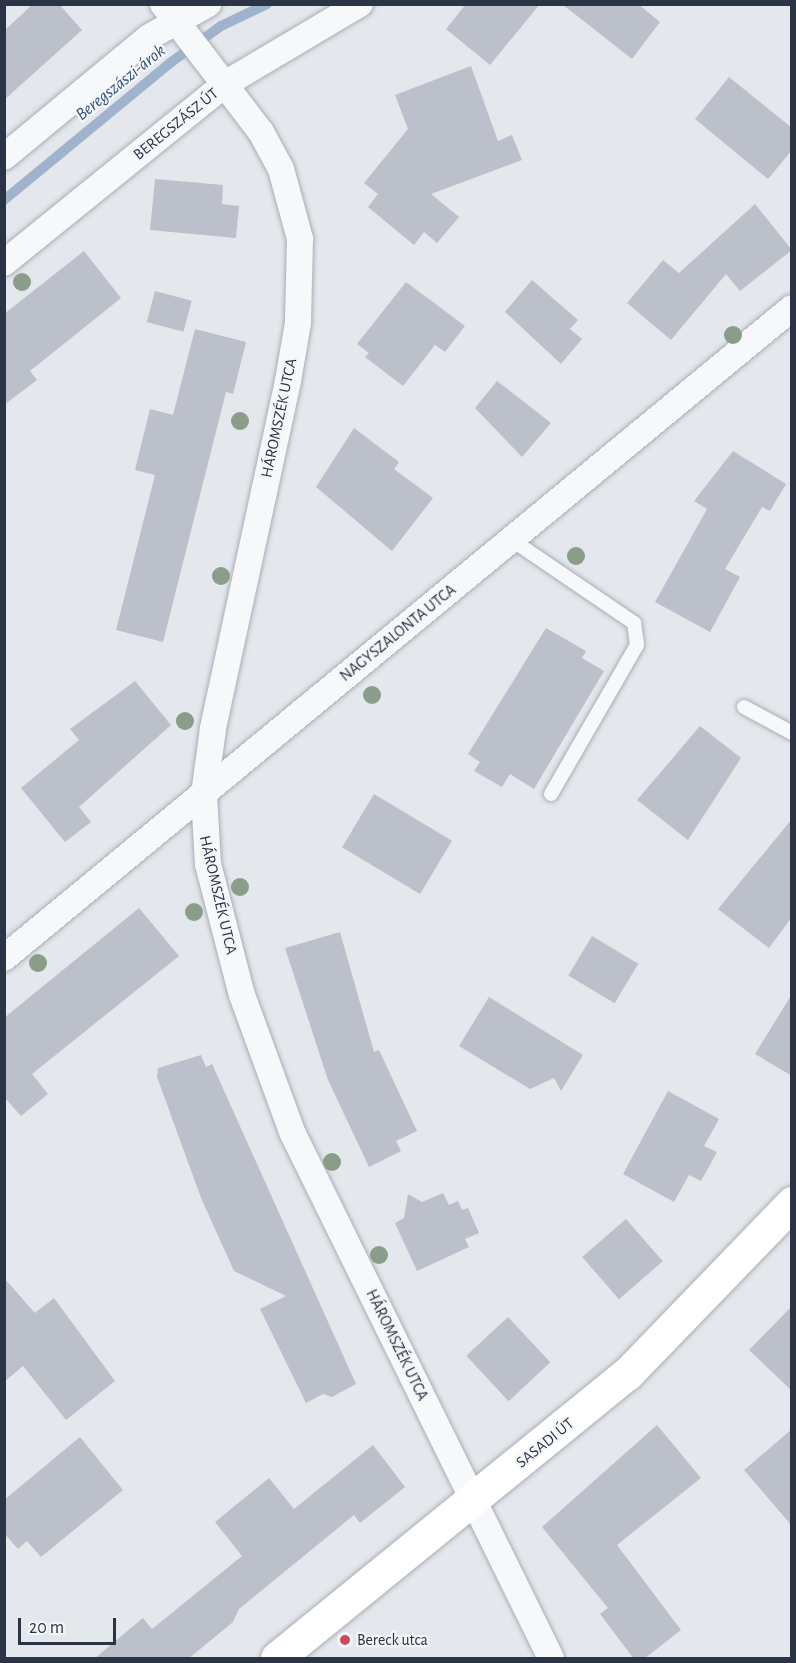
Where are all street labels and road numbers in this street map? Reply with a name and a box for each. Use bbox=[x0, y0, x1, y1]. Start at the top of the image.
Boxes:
street label: BEREGSZÁSZ ÚT bbox=[130, 84, 222, 164]
street label: HÁROMSZÉK UTCA bbox=[257, 357, 301, 479]
street label: NAGYSZALONTA UTCA bbox=[336, 580, 460, 686]
street label: HÁROMSZÉK UTCA bbox=[195, 834, 241, 956]
street label: HÁROMSZÉK UTCA bbox=[362, 1286, 432, 1404]
street label: SASADI ÚT bbox=[512, 1414, 578, 1472]

